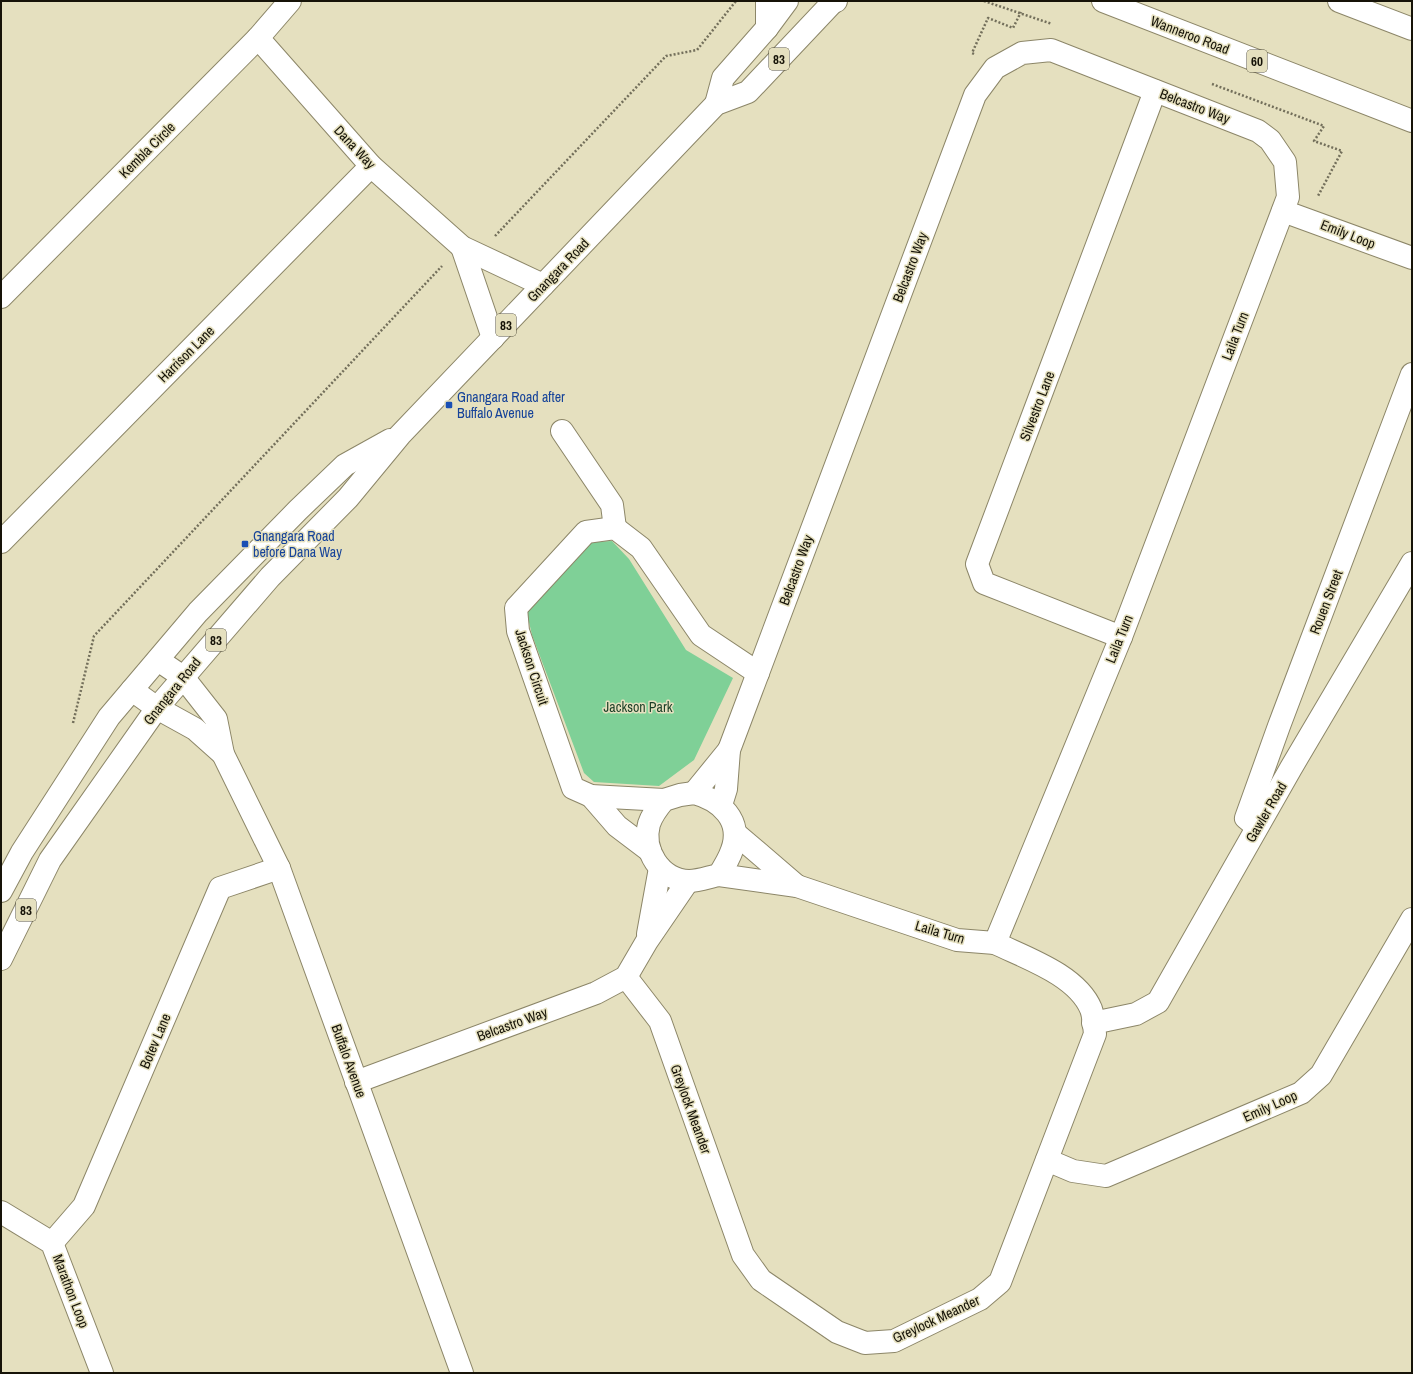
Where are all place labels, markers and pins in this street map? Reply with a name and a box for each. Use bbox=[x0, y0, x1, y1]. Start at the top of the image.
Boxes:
place label: Gnangara Road after Buffalo Avenue bbox=[457, 388, 565, 422]
marker: Gnangara Road after Buffalo Avenue bbox=[444, 400, 454, 410]
place label: Gnangara Road before Dana Way bbox=[253, 527, 342, 561]
marker: Gnangara Road before Dana Way bbox=[240, 539, 250, 549]

